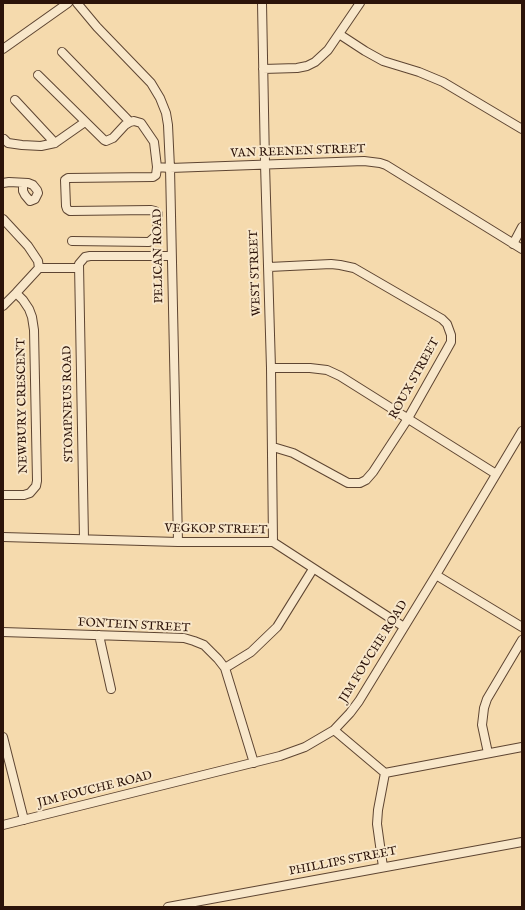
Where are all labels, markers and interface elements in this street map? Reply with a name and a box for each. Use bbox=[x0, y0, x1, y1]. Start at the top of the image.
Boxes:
street label: VAN REENEN STREET bbox=[230, 142, 366, 162]
street label: PELICAN ROAD bbox=[151, 208, 167, 304]
street label: WEST STREET bbox=[247, 229, 265, 317]
street label: ROUX STREET bbox=[387, 336, 443, 422]
street label: NEWBURY CRESCENT bbox=[15, 338, 31, 474]
street label: STOMPNEUS ROAD bbox=[61, 346, 77, 462]
street label: VEGKOP STREET bbox=[164, 522, 268, 538]
street label: JIM FOUCHE ROAD bbox=[337, 598, 411, 706]
street label: FONTEIN STREET bbox=[78, 616, 190, 636]
street label: JIM FOUCHE ROAD bbox=[36, 769, 154, 811]
street label: PHILLIPS STREET bbox=[288, 844, 398, 880]

